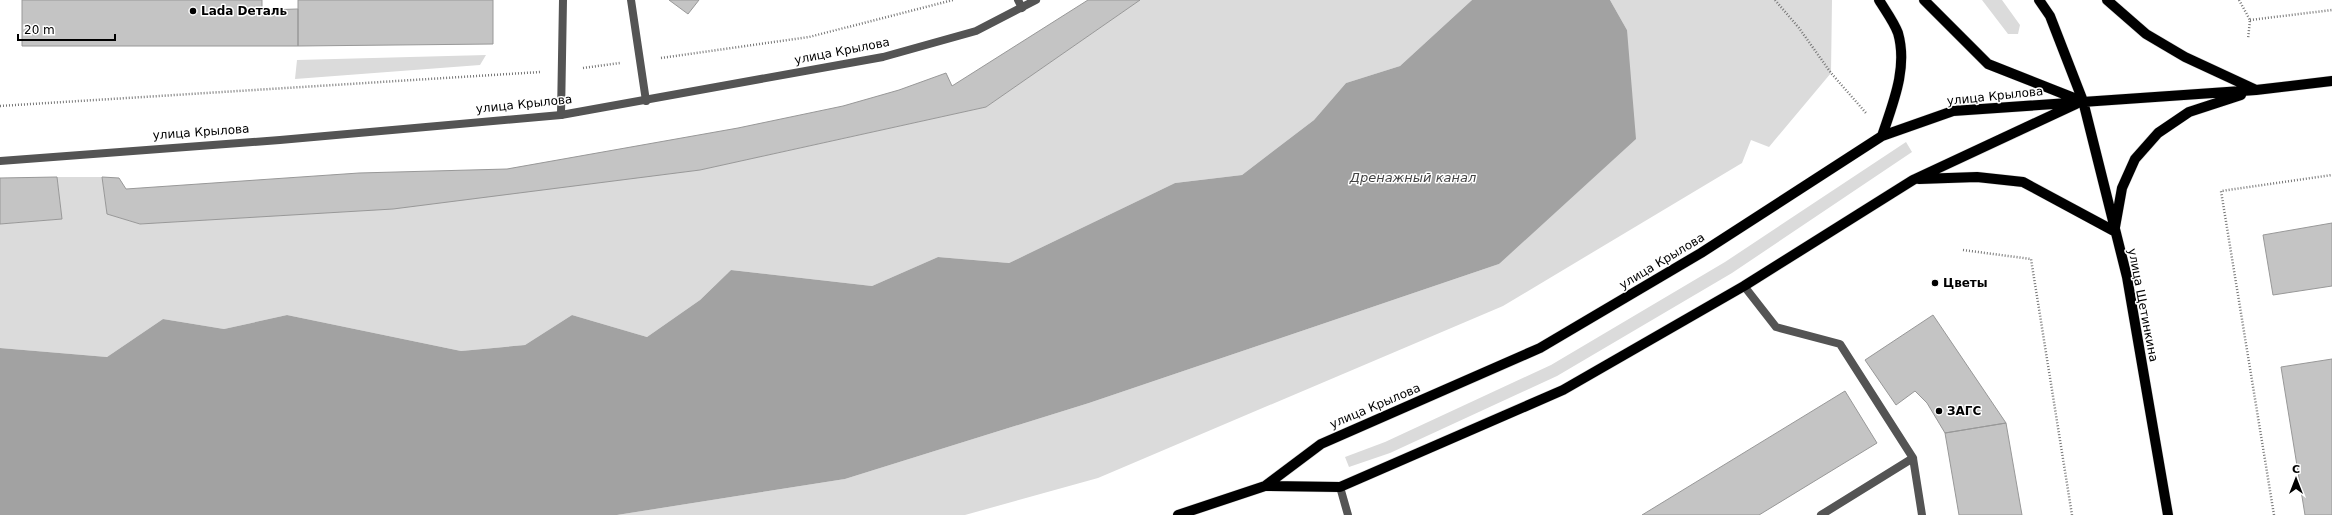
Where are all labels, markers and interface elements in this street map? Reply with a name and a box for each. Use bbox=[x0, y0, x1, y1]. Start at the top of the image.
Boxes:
place label: Lada Dеталь bbox=[201, 4, 288, 18]
marker: Lada Dеталь bbox=[188, 6, 198, 16]
scale bar bbox=[18, 16, 115, 42]
text: 20 m bbox=[24, 23, 55, 37]
street label: улица Крылова bbox=[793, 35, 891, 67]
street label: улица Крылова bbox=[1946, 84, 2044, 108]
street label: улица Крылова bbox=[475, 92, 573, 116]
street label: улица Крылова bbox=[152, 122, 250, 142]
water label: Дренажный канал bbox=[1349, 170, 1476, 185]
street label: улица Крылова bbox=[1617, 230, 1707, 292]
street label: улица Щетинкина bbox=[2125, 247, 2161, 363]
place label: Цветы bbox=[1943, 276, 1988, 290]
marker: Цветы bbox=[1930, 278, 1940, 288]
street label: улица Крылова bbox=[1328, 381, 1422, 431]
place label: ЗАГС bbox=[1947, 404, 1981, 418]
marker: ЗАГС bbox=[1934, 406, 1944, 416]
north arrow bbox=[2276, 459, 2316, 499]
text: С bbox=[2292, 463, 2300, 476]

